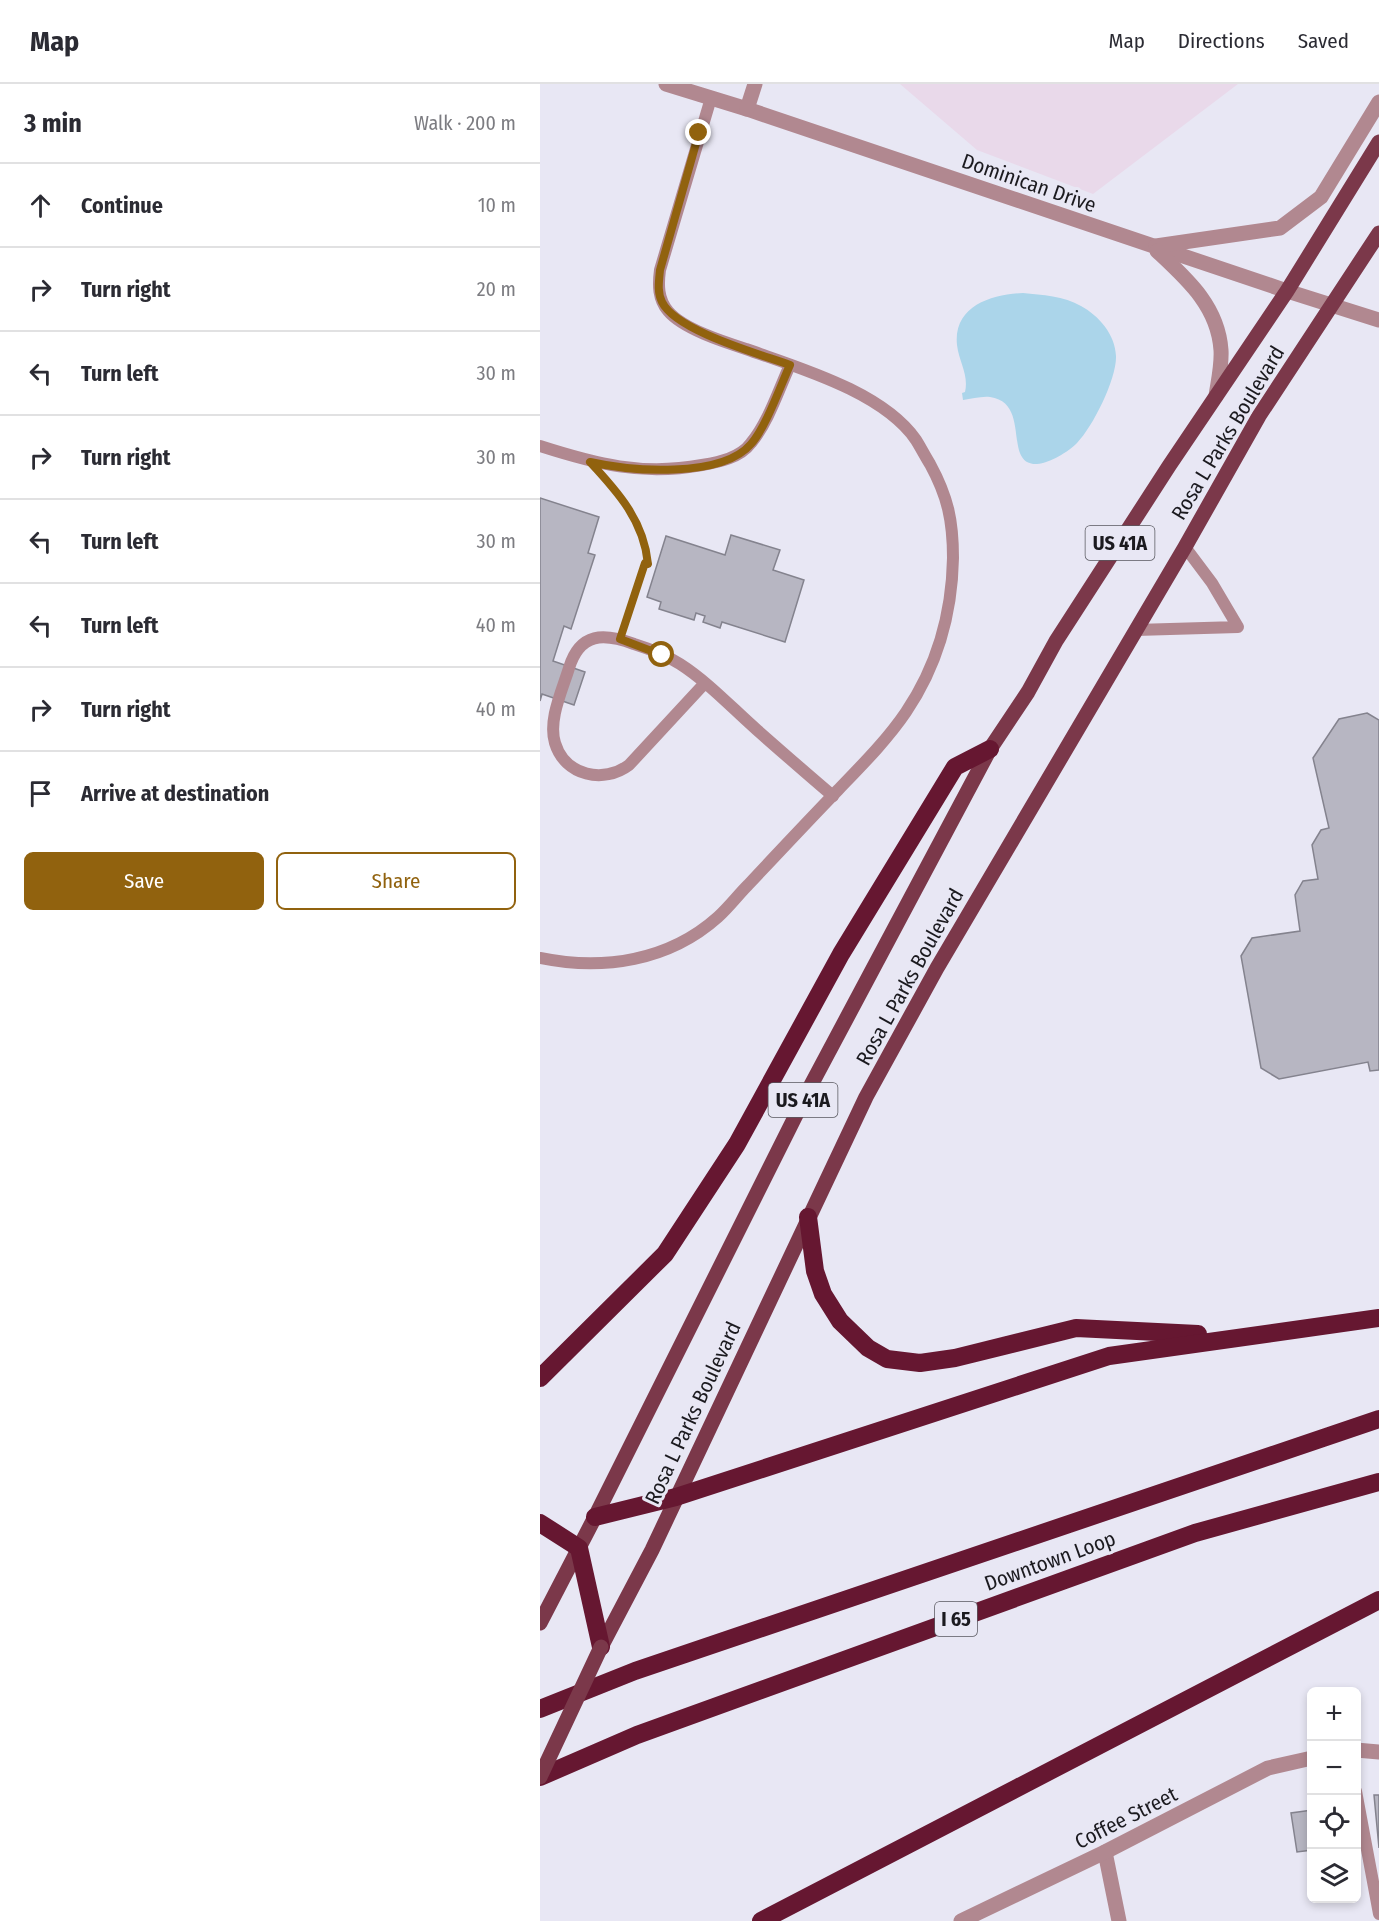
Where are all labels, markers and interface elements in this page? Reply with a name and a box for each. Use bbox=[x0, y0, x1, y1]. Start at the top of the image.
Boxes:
text: Map bbox=[30, 25, 79, 58]
text: Map bbox=[1108, 28, 1145, 54]
text: Directions bbox=[1178, 28, 1265, 54]
text: Saved bbox=[1298, 28, 1349, 54]
text: 3 min bbox=[24, 108, 82, 139]
text: Walk · 200 m bbox=[414, 111, 516, 135]
route end bbox=[685, 119, 711, 145]
street label: Dominican Drive bbox=[958, 148, 1100, 218]
icon: ahead bbox=[24, 189, 57, 222]
text: Continue bbox=[81, 192, 163, 219]
text: 10 m bbox=[478, 193, 516, 217]
icon: right bbox=[24, 273, 57, 306]
text: Turn right bbox=[81, 276, 170, 303]
text: 20 m bbox=[477, 277, 516, 301]
street label: Rosa L Parks Boulevard bbox=[1166, 341, 1290, 525]
icon: left bbox=[24, 357, 57, 390]
text: Turn left bbox=[81, 360, 159, 387]
text: 30 m bbox=[476, 361, 516, 385]
icon: right bbox=[24, 441, 57, 474]
text: Turn right bbox=[81, 444, 170, 471]
text: 30 m bbox=[476, 445, 516, 469]
icon: left bbox=[24, 525, 57, 558]
road number: US 41A bbox=[1086, 526, 1154, 560]
text: Turn left bbox=[81, 528, 159, 555]
text: 30 m bbox=[476, 529, 516, 553]
icon: left bbox=[24, 609, 57, 642]
text: Turn left bbox=[81, 612, 159, 639]
text: 40 m bbox=[476, 613, 516, 637]
route start bbox=[648, 641, 674, 667]
icon: right bbox=[24, 693, 57, 726]
text: Turn right bbox=[81, 696, 170, 723]
text: 40 m bbox=[476, 697, 516, 721]
icon: arrive bbox=[24, 777, 57, 810]
text: Arrive at destination bbox=[81, 780, 269, 807]
button: Save bbox=[24, 852, 264, 910]
button: Share bbox=[276, 852, 516, 910]
street label: Rosa L Parks Boulevard bbox=[851, 884, 969, 1070]
road number: US 41A bbox=[768, 1083, 838, 1117]
street label: Rosa L Parks Boulevard bbox=[639, 1318, 747, 1508]
street label: Downtown Loop bbox=[981, 1525, 1119, 1597]
road number: I 65 bbox=[935, 1602, 977, 1636]
map controls bbox=[1307, 1687, 1361, 1903]
button: + bbox=[1307, 1687, 1361, 1741]
button: − bbox=[1307, 1741, 1361, 1795]
street label: Coffee Street bbox=[1071, 1781, 1182, 1855]
button: locate bbox=[1307, 1795, 1361, 1849]
button: layers bbox=[1307, 1849, 1361, 1903]

